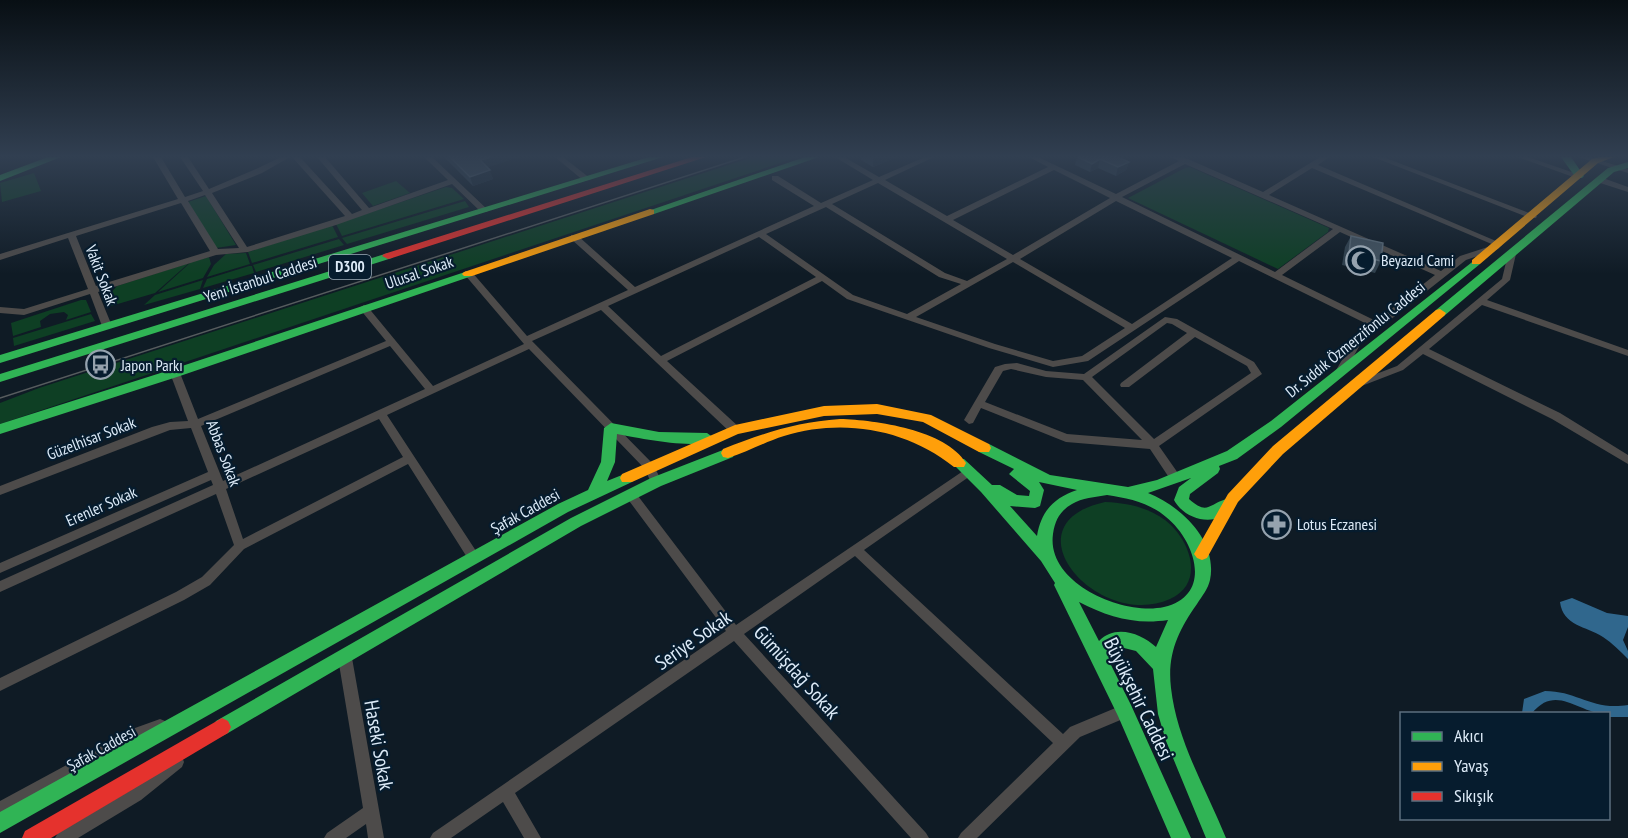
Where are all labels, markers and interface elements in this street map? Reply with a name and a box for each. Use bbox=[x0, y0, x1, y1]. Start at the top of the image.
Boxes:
street label: Vakit Sokak bbox=[81, 241, 123, 309]
mosque icon: Beyazıd Cami bbox=[1344, 244, 1376, 276]
place label: Beyazıd Cami bbox=[1381, 250, 1454, 270]
street label: Yeni İstanbul Caddesi bbox=[201, 251, 319, 307]
street label: Ulusal Sokak bbox=[382, 251, 456, 293]
road number: D300 bbox=[329, 255, 371, 279]
street label: Dr. Sıddık Özmerzifonlu Caddesi bbox=[1281, 277, 1429, 401]
bus stop icon: Japon Parkı bbox=[84, 349, 116, 381]
place label: Japon Parkı bbox=[120, 355, 183, 375]
street label: Güzelhisar Sokak bbox=[44, 412, 139, 464]
street label: Abbas Sokak bbox=[202, 417, 246, 490]
street label: Erenler Sokak bbox=[62, 481, 140, 531]
street label: Şafak Caddesi bbox=[487, 484, 563, 538]
pharmacy icon: Lotus Eczanesi bbox=[1260, 508, 1292, 540]
place label: Lotus Eczanesi bbox=[1297, 514, 1377, 534]
street label: Seriye Sokak bbox=[650, 604, 736, 676]
street label: Gümüşdağ Sokak bbox=[748, 620, 846, 724]
street label: Büyükşehir Caddesi bbox=[1098, 633, 1180, 765]
street label: Haseki Sokak bbox=[358, 698, 400, 792]
legend bbox=[1400, 712, 1610, 820]
street label: Şafak Caddesi bbox=[63, 721, 139, 775]
text: Akıcı bbox=[1454, 724, 1484, 747]
text: Yavaş bbox=[1454, 754, 1489, 777]
text: Sıkışık bbox=[1454, 784, 1493, 807]

